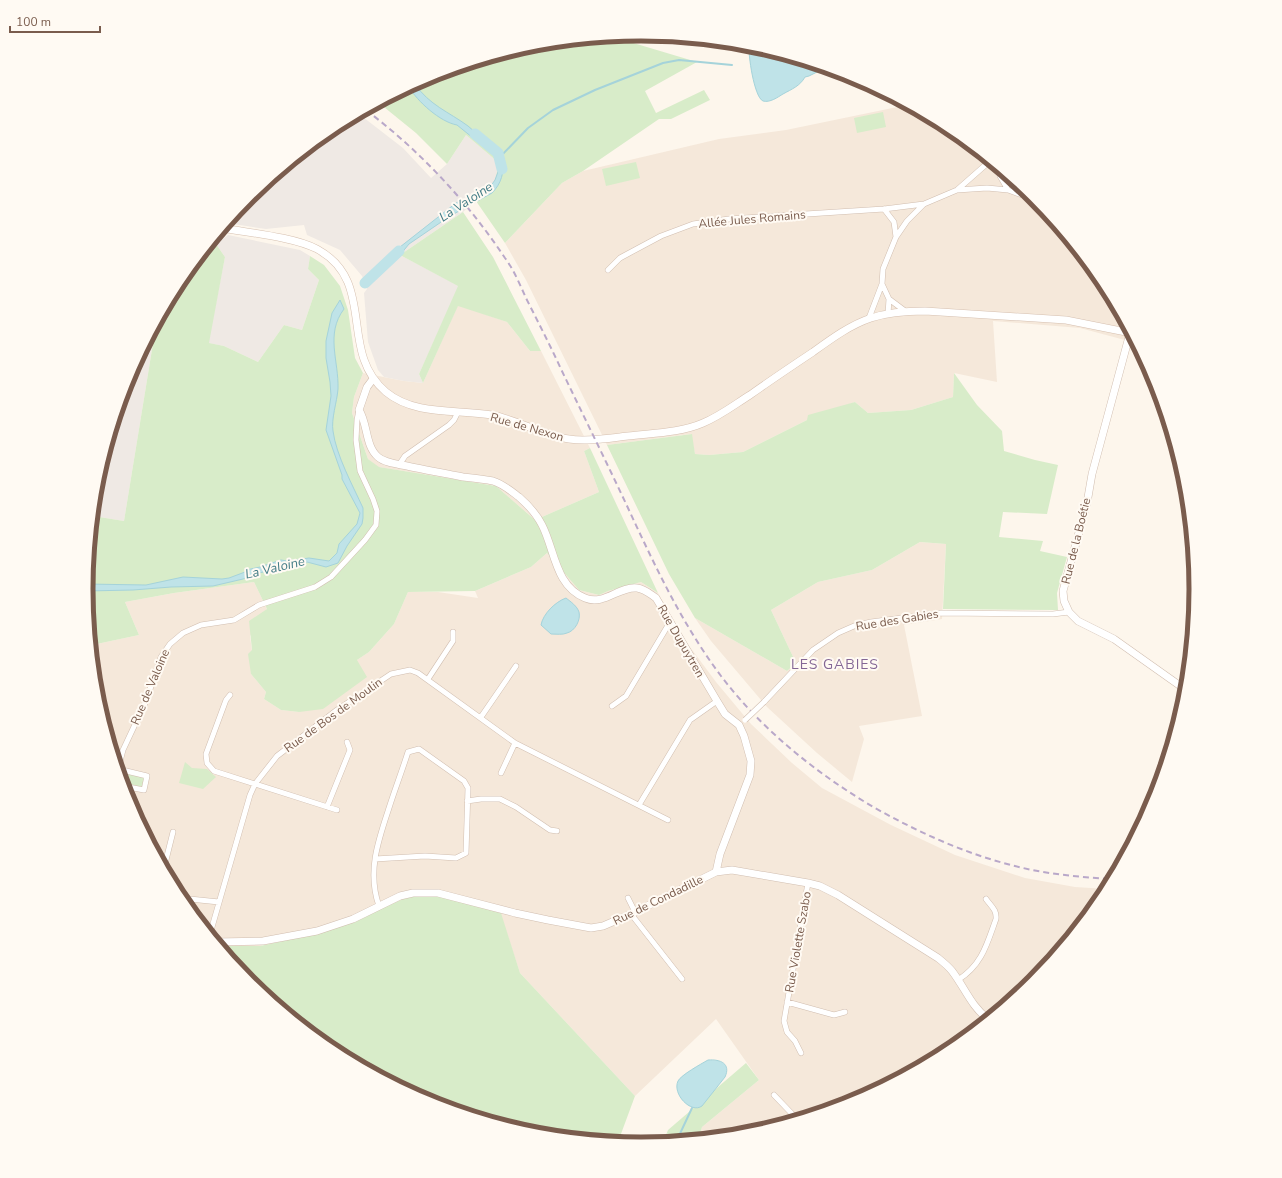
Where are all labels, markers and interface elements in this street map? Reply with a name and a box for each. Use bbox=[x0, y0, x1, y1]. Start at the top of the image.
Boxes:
scale bar bbox=[10, 8, 100, 34]
text: 100 m bbox=[16, 14, 51, 30]
water label: La Valoine bbox=[436, 178, 496, 226]
street label: Allée Jules Romains bbox=[698, 206, 806, 232]
street label: Rue de Nexon bbox=[488, 409, 566, 445]
street label: Rue de la Boétie bbox=[1058, 496, 1094, 586]
water label: La Valoine bbox=[243, 552, 307, 584]
street label: Rue Dupuytren bbox=[654, 602, 708, 680]
street label: Rue des Gabies bbox=[855, 606, 940, 634]
street label: Rue de Valoine bbox=[127, 647, 173, 727]
district label: LES GABIES bbox=[791, 655, 879, 674]
street label: Rue de Bos de Moulin bbox=[281, 674, 385, 756]
street label: Rue de Condadille bbox=[610, 871, 706, 929]
street label: Rue Violette Szabo bbox=[781, 890, 815, 994]

